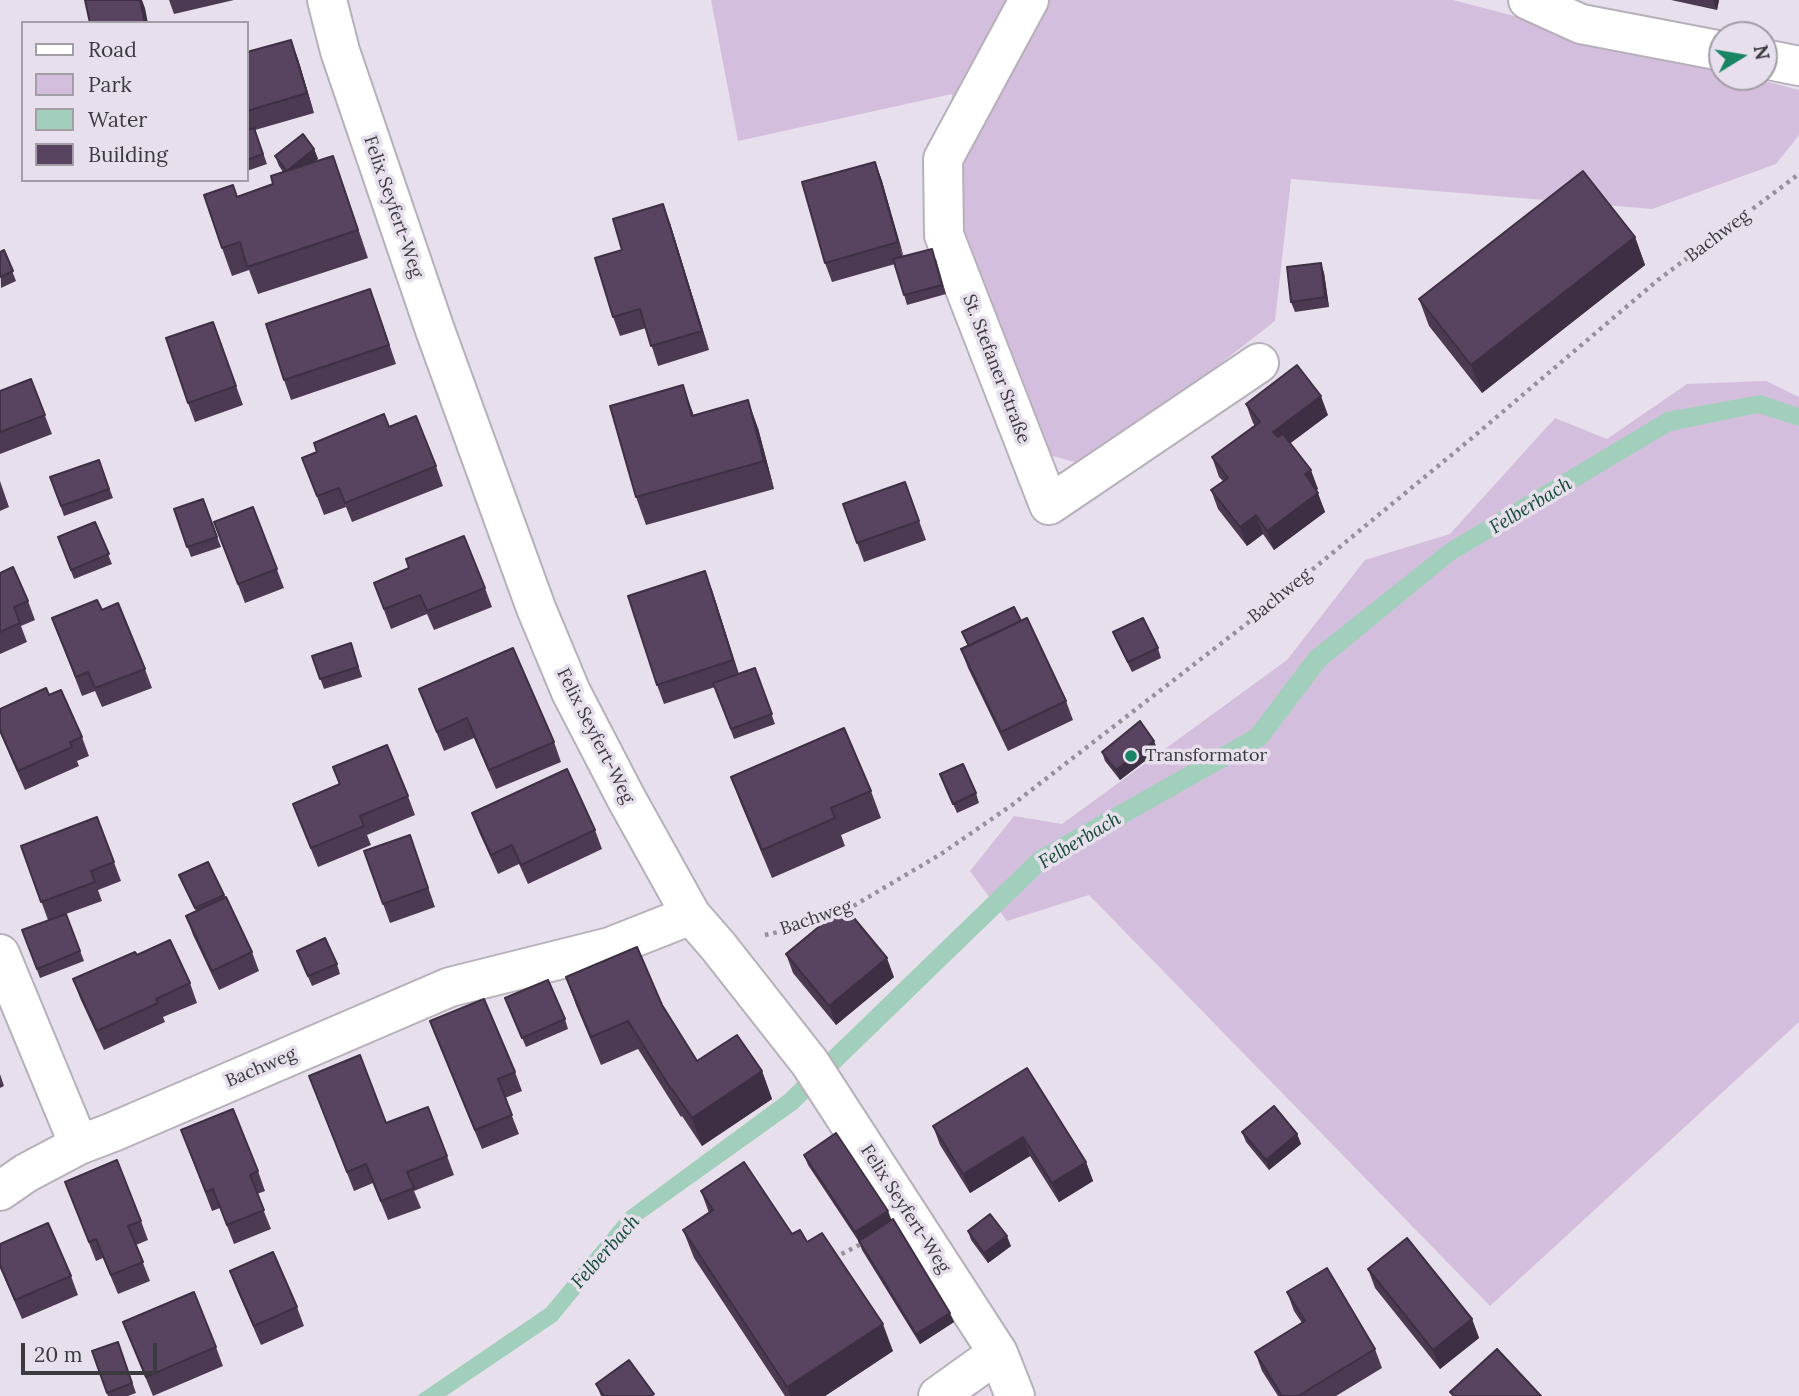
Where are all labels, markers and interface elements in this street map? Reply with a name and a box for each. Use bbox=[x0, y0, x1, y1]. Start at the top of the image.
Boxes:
legend bbox=[21, 21, 248, 182]
north arrow bbox=[1708, 21, 1778, 91]
text: Road bbox=[88, 36, 137, 63]
text: N bbox=[1748, 43, 1775, 62]
text: Park bbox=[88, 71, 132, 98]
text: Water bbox=[88, 106, 147, 133]
street label: Felix Seyfert-Weg bbox=[359, 133, 427, 281]
text: Building bbox=[88, 141, 168, 168]
street label: Bachweg bbox=[1682, 205, 1754, 267]
street label: St. Stefaner Straße bbox=[958, 291, 1034, 447]
water label: Felberbach bbox=[1486, 473, 1576, 539]
street label: Bachweg bbox=[1244, 564, 1316, 628]
street label: Felix Seyfert-Weg bbox=[552, 665, 638, 807]
place label: Transformator bbox=[1145, 745, 1267, 767]
marker: Transformator bbox=[1123, 748, 1139, 764]
water label: Felberbach bbox=[1035, 808, 1125, 874]
street label: Bachweg bbox=[777, 896, 855, 940]
street label: Bachweg bbox=[222, 1043, 300, 1093]
street label: Felix Seyfert-Weg bbox=[855, 1141, 955, 1277]
water label: Felberbach bbox=[567, 1210, 645, 1294]
scale bar bbox=[24, 1330, 161, 1374]
text: 20 m bbox=[34, 1341, 83, 1368]

